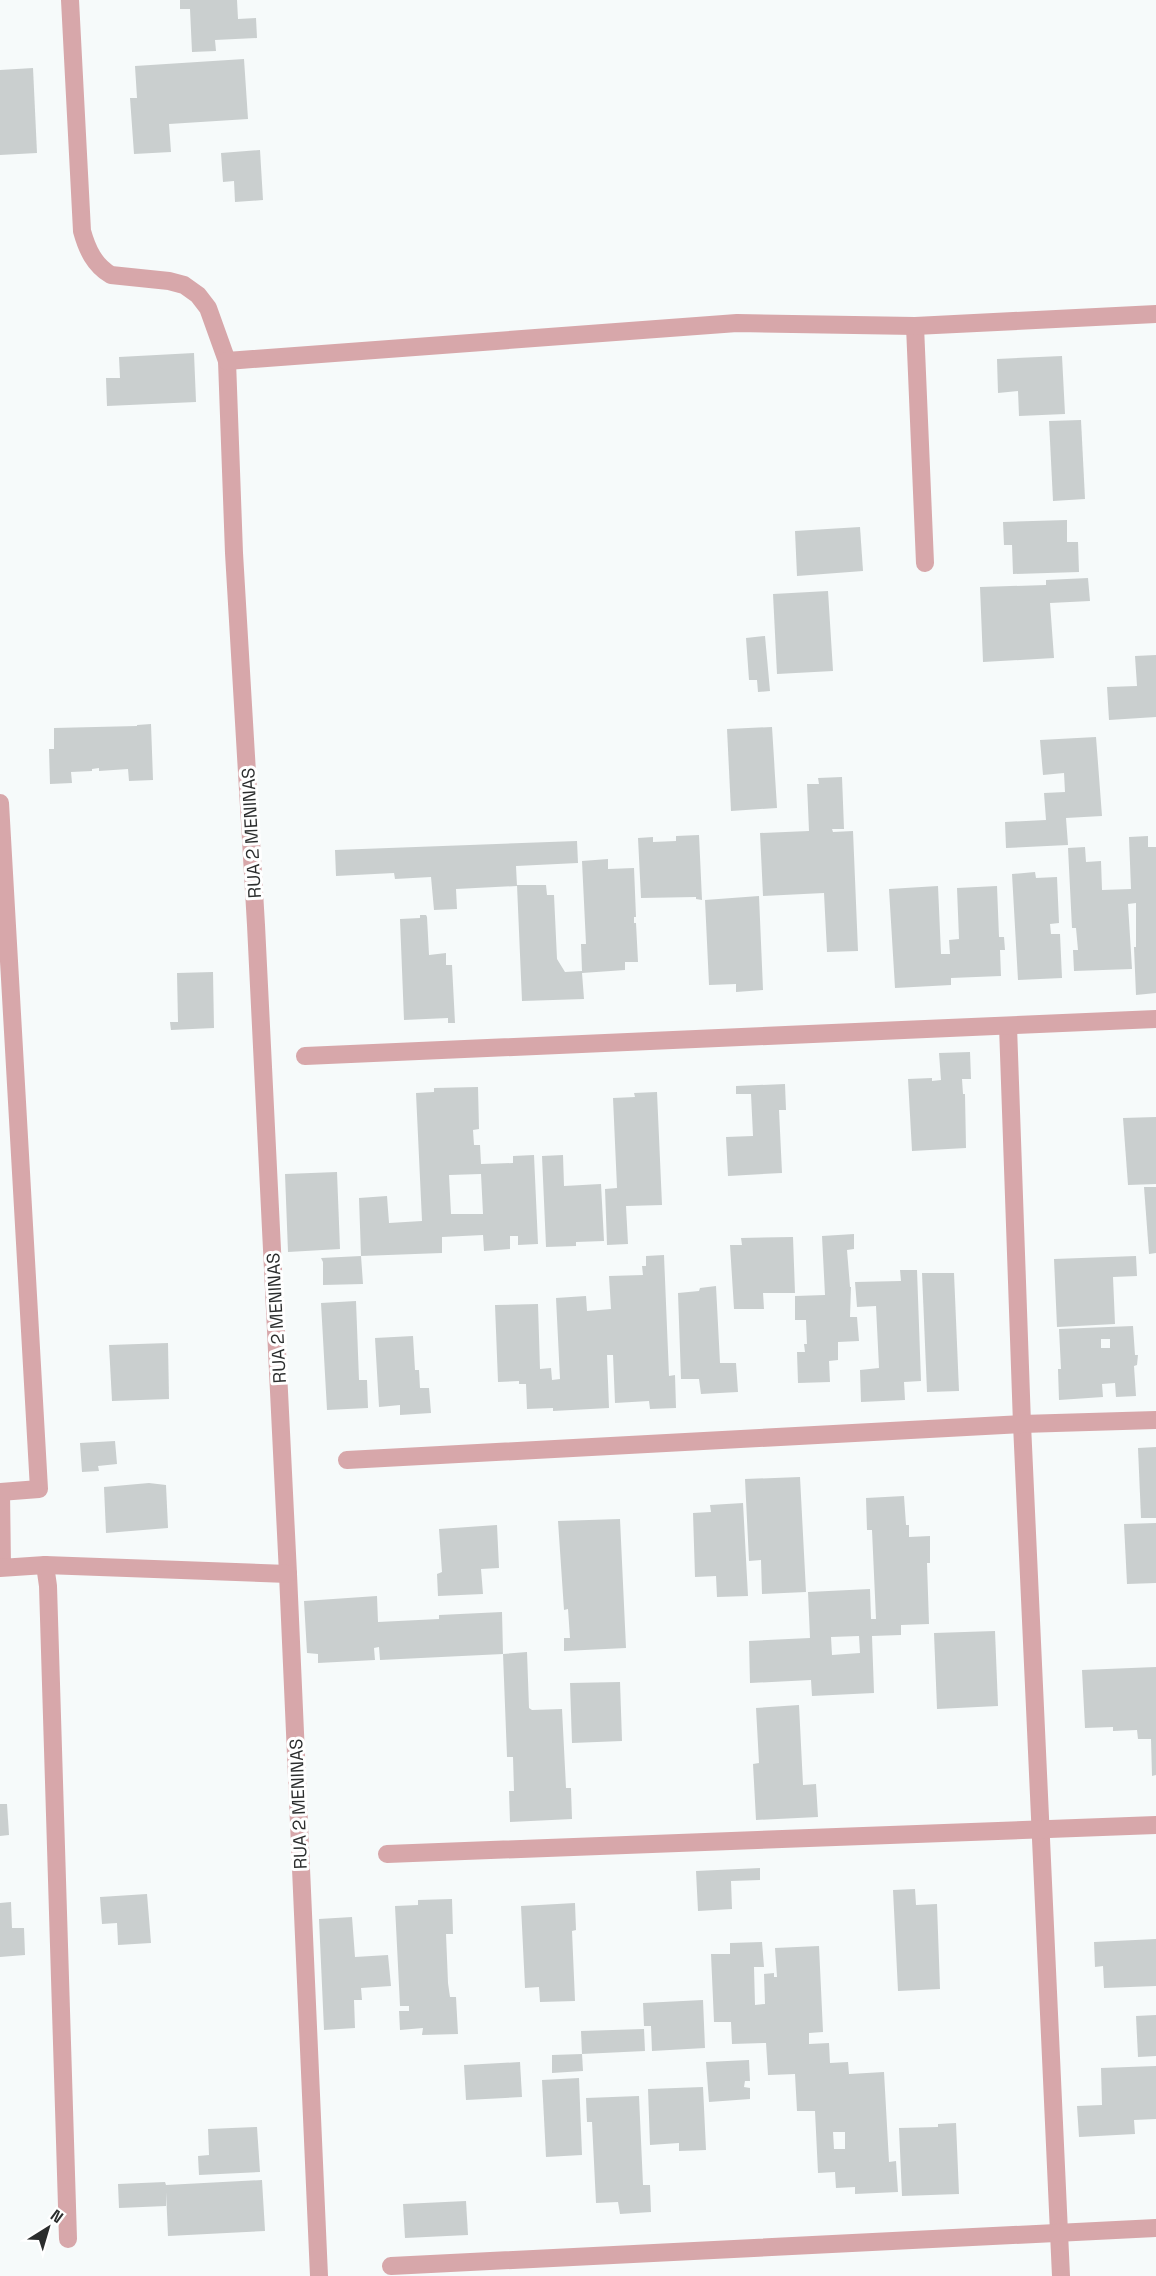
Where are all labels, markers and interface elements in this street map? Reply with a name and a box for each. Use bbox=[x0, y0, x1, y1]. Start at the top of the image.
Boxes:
street label: RUA 2 MENINAS bbox=[236, 767, 266, 899]
street label: RUA 2 MENINAS bbox=[261, 1252, 291, 1384]
street label: RUA 2 MENINAS bbox=[284, 1738, 312, 1870]
north arrow bbox=[18, 2198, 78, 2258]
text: N bbox=[46, 2205, 67, 2228]

